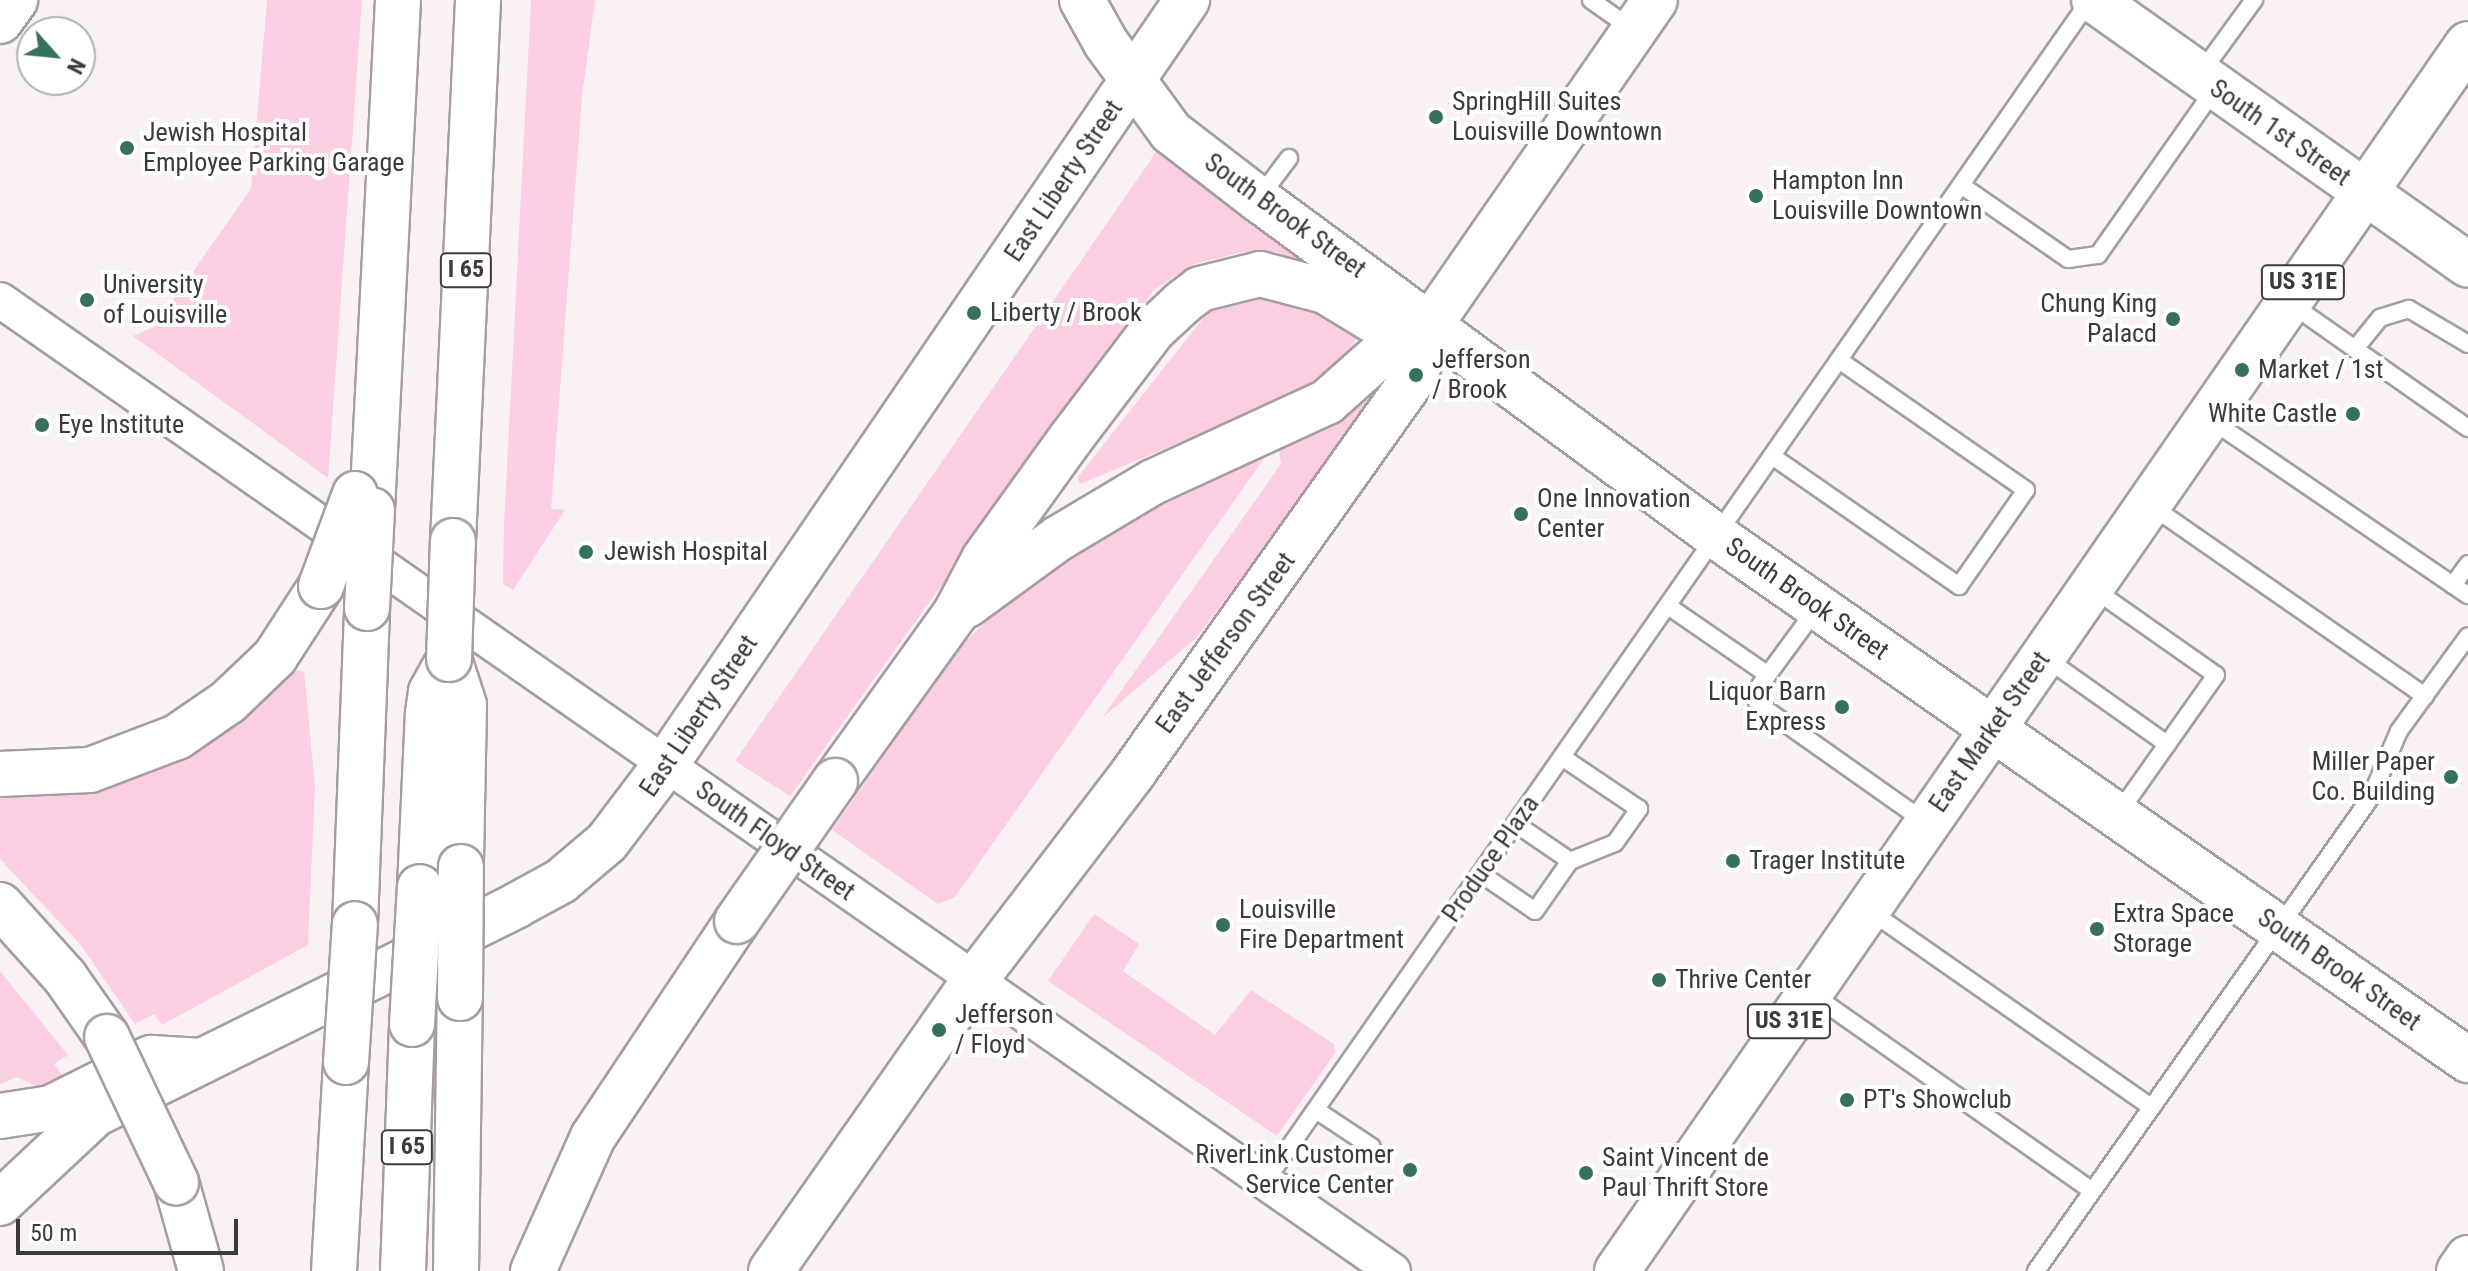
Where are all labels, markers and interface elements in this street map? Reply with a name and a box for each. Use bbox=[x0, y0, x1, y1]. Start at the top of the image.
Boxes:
north arrow bbox=[16, 16, 96, 96]
text: N bbox=[62, 55, 90, 78]
street label: South 1st Street bbox=[2204, 73, 2356, 193]
place label: SpringHill Suites Louisville Downtown bbox=[1452, 86, 1662, 148]
street label: East Liberty Street bbox=[998, 94, 1130, 268]
marker: SpringHill Suites Louisville Downtown bbox=[1427, 108, 1445, 126]
place label: Jewish Hospital Employee Parking Garage bbox=[143, 117, 405, 178]
marker: Jewish Hospital Employee Parking Garage bbox=[118, 139, 136, 157]
street label: South Brook Street bbox=[1198, 147, 1372, 285]
place label: Hampton Inn Louisville Downtown bbox=[1772, 165, 1982, 226]
marker: Hampton Inn Louisville Downtown bbox=[1747, 187, 1765, 205]
road number: I 65 bbox=[438, 250, 494, 290]
road number: US 31E bbox=[2259, 262, 2347, 302]
place label: University of Louisville bbox=[103, 269, 227, 330]
place label: Chung King Palacd bbox=[2040, 288, 2157, 350]
marker: University of Louisville bbox=[78, 291, 96, 309]
place label: Liberty / Brook bbox=[990, 297, 1142, 329]
marker: Liberty / Brook bbox=[965, 304, 983, 322]
marker: Chung King Palacd bbox=[2164, 310, 2182, 328]
place label: Jefferson / Brook bbox=[1432, 344, 1531, 406]
place label: Market / 1st bbox=[2258, 354, 2383, 386]
marker: Market / 1st bbox=[2233, 361, 2251, 379]
marker: Jefferson / Brook bbox=[1407, 366, 1425, 384]
place label: White Castle bbox=[2208, 398, 2337, 430]
marker: White Castle bbox=[2344, 405, 2362, 423]
place label: Eye Institute bbox=[58, 409, 184, 441]
marker: Eye Institute bbox=[33, 416, 51, 434]
place label: One Innovation Center bbox=[1537, 483, 1691, 544]
marker: One Innovation Center bbox=[1512, 505, 1530, 523]
street label: South Brook Street bbox=[1719, 531, 1895, 667]
place label: Jewish Hospital bbox=[604, 536, 768, 568]
marker: Jewish Hospital bbox=[575, 541, 597, 563]
street label: East Jefferson Street bbox=[1150, 546, 1302, 740]
street label: East Liberty Street bbox=[633, 629, 765, 803]
street label: East Market Street bbox=[1923, 646, 2057, 818]
place label: Liquor Barn Express bbox=[1708, 676, 1826, 738]
marker: Liquor Barn Express bbox=[1833, 698, 1851, 716]
place label: Miller Paper Co. Building bbox=[2311, 746, 2435, 808]
marker: Miller Paper Co. Building bbox=[2442, 768, 2460, 786]
street label: South Floyd Street bbox=[689, 775, 861, 907]
street label: Produce Plaza bbox=[1436, 790, 1546, 928]
place label: Trager Institute bbox=[1749, 845, 1905, 877]
marker: Trager Institute bbox=[1724, 852, 1742, 870]
place label: Louisville Fire Department bbox=[1239, 894, 1404, 956]
place label: Extra Space Storage bbox=[2113, 898, 2234, 960]
street label: South Brook Street bbox=[2251, 902, 2427, 1038]
marker: Louisville Fire Department bbox=[1214, 916, 1232, 934]
marker: Extra Space Storage bbox=[2088, 920, 2106, 938]
place label: Thrive Center bbox=[1675, 964, 1811, 996]
marker: Thrive Center bbox=[1650, 971, 1668, 989]
place label: Jefferson / Floyd bbox=[955, 999, 1054, 1060]
road number: US 31E bbox=[1745, 1001, 1833, 1041]
marker: Jefferson / Floyd bbox=[930, 1021, 948, 1039]
place label: PT's Showclub bbox=[1863, 1084, 2012, 1116]
marker: PT's Showclub bbox=[1838, 1091, 1856, 1109]
road number: I 65 bbox=[379, 1127, 435, 1167]
place label: RiverLink Customer Service Center bbox=[1195, 1139, 1394, 1200]
place label: Saint Vincent de Paul Thrift Store bbox=[1602, 1142, 1769, 1204]
marker: RiverLink Customer Service Center bbox=[1401, 1161, 1419, 1179]
marker: Saint Vincent de Paul Thrift Store bbox=[1577, 1164, 1595, 1182]
scale bar bbox=[20, 1203, 242, 1253]
text: 50 m bbox=[30, 1219, 77, 1247]

